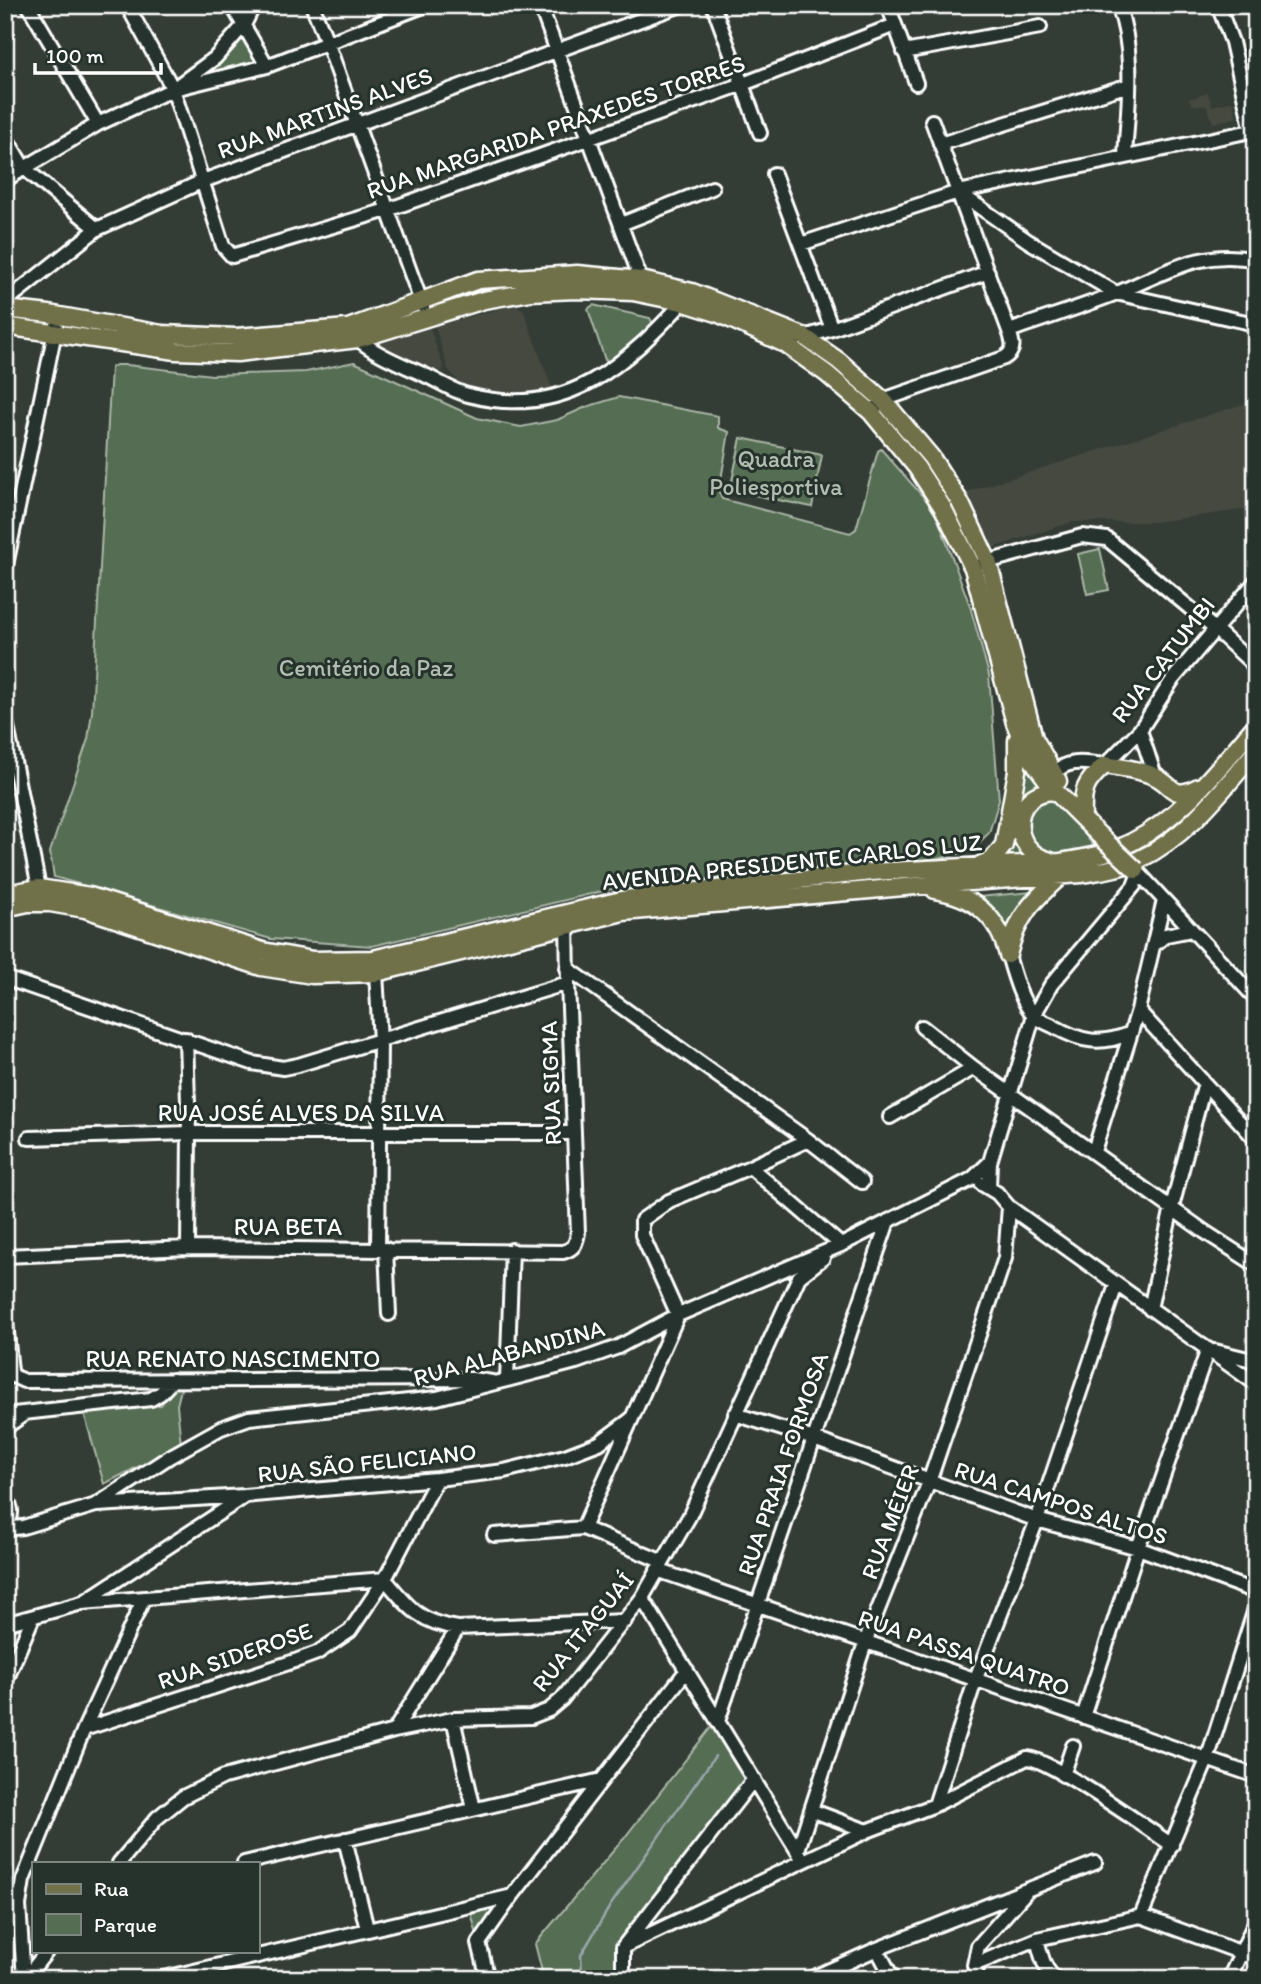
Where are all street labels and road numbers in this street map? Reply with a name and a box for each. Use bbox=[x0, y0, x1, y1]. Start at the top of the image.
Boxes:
street label: RUA MARGARIDA PRAXEDES TORRES bbox=[363, 48, 749, 205]
street label: RUA MARTINS ALVES bbox=[213, 60, 436, 165]
street label: RUA CATUMBI bbox=[1105, 591, 1221, 728]
street label: AVENIDA PRESIDENTE CARLOS LUZ bbox=[601, 827, 984, 896]
street label: RUA SIGMA bbox=[534, 1020, 567, 1146]
street label: RUA JOSÉ ALVES DA SILVA bbox=[158, 1098, 444, 1127]
street label: RUA BETA bbox=[234, 1212, 342, 1241]
street label: RUA ALABANDINA bbox=[410, 1313, 608, 1392]
street label: RUA RENATO NASCIMENTO bbox=[86, 1344, 380, 1373]
street label: RUA PRAIA FORMOSA bbox=[731, 1348, 834, 1579]
street label: RUA SÃO FELICIANO bbox=[256, 1437, 478, 1488]
street label: RUA CAMPOS ALTOS bbox=[951, 1454, 1171, 1551]
street label: RUA MÉIER bbox=[854, 1460, 925, 1583]
street label: RUA ITAGUAÍ bbox=[525, 1566, 640, 1697]
street label: RUA PASSA QUATRO bbox=[854, 1603, 1074, 1702]
street label: RUA SIDEROSE bbox=[154, 1616, 316, 1695]

